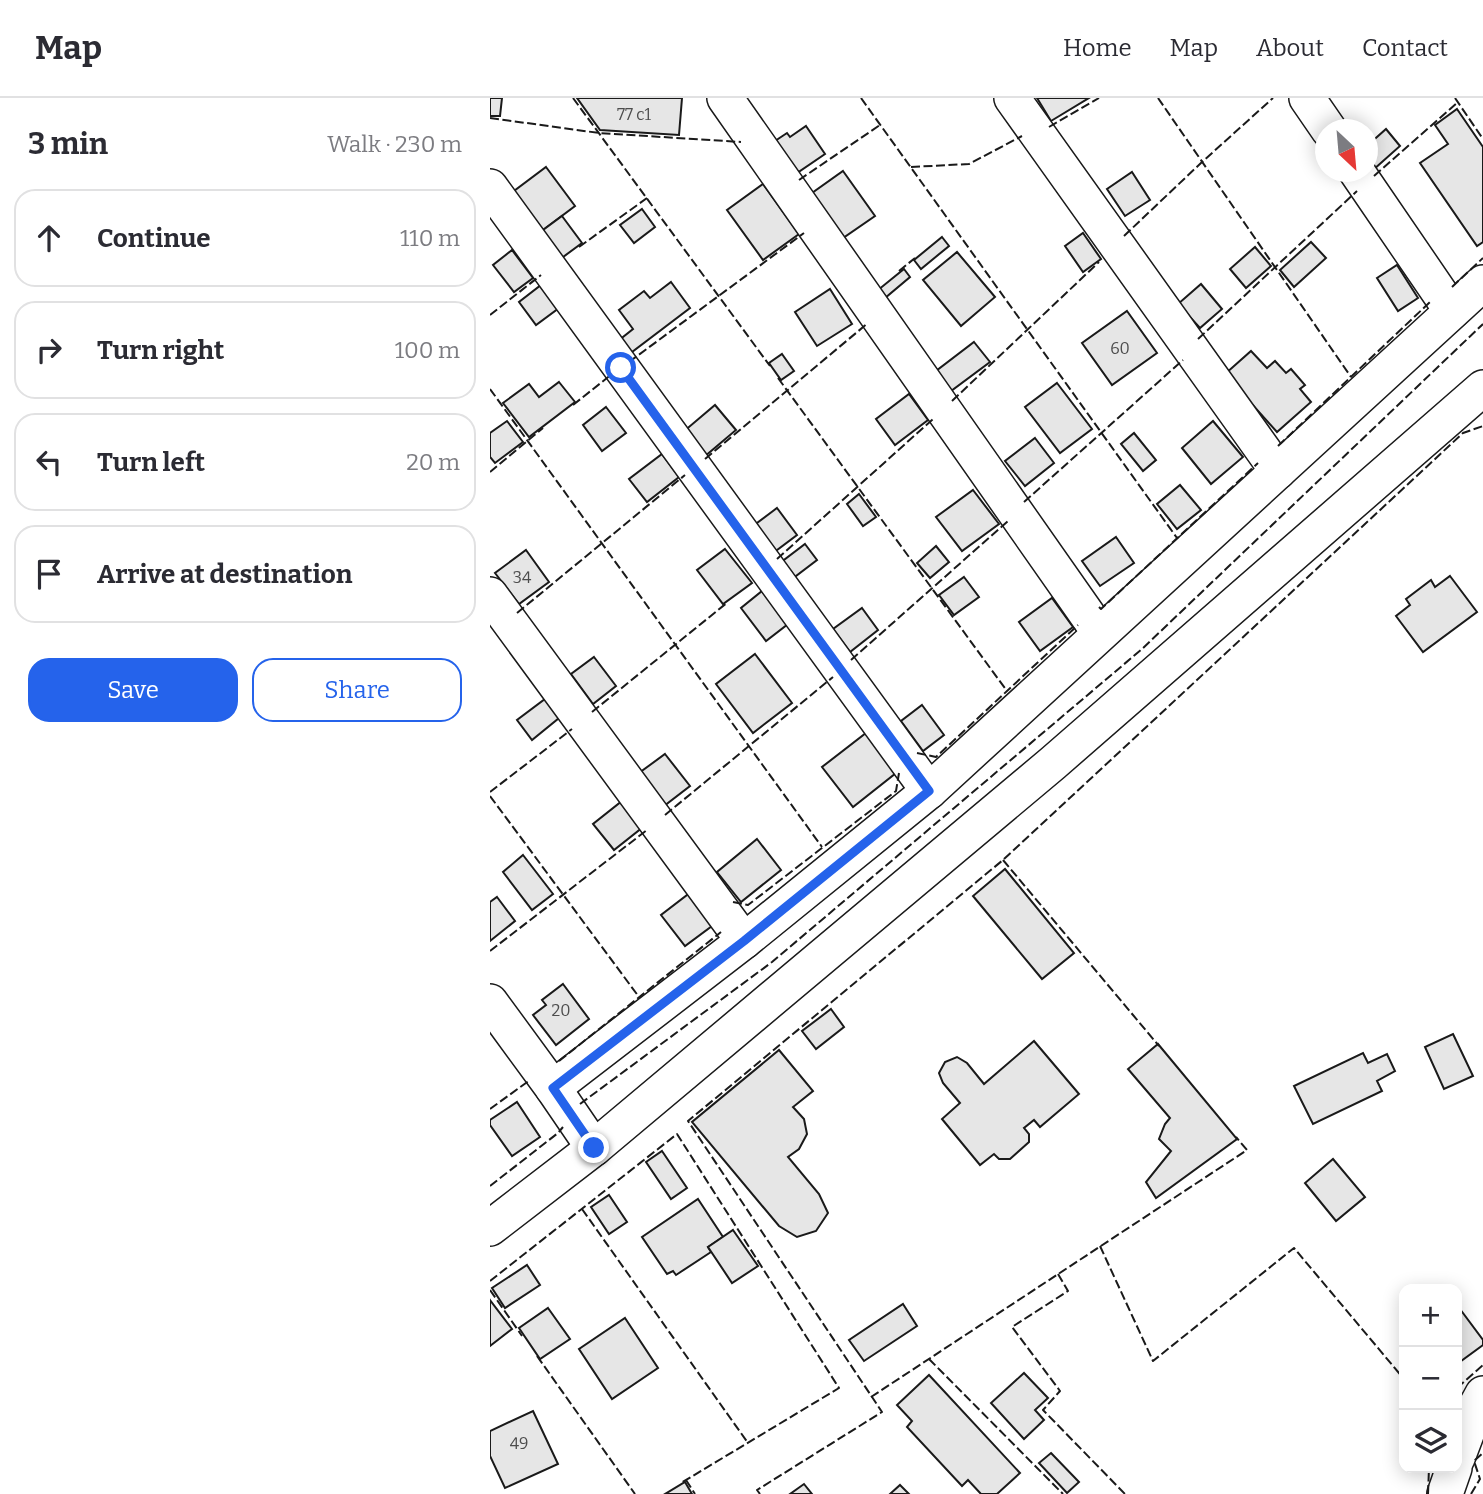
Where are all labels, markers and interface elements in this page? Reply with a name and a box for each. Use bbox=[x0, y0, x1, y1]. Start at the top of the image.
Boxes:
text: Map bbox=[35, 28, 102, 68]
text: Home bbox=[1063, 34, 1132, 62]
text: Map bbox=[1170, 34, 1218, 62]
text: About bbox=[1256, 34, 1324, 62]
text: Contact bbox=[1362, 34, 1448, 62]
house number: 77 с1 bbox=[617, 105, 652, 124]
north arrow bbox=[1315, 119, 1378, 182]
text: 3 min bbox=[28, 126, 108, 162]
text: Walk · 230 m bbox=[327, 130, 462, 158]
icon: ahead bbox=[30, 219, 68, 257]
text: Continue bbox=[97, 223, 211, 254]
text: 110 m bbox=[400, 224, 460, 252]
icon: right bbox=[30, 331, 68, 369]
text: Turn right bbox=[97, 335, 224, 366]
text: 100 m bbox=[395, 336, 460, 364]
house number: 60 bbox=[1110, 339, 1130, 358]
route start bbox=[605, 352, 636, 383]
icon: left bbox=[30, 443, 68, 481]
text: Turn left bbox=[97, 447, 205, 478]
text: 20 m bbox=[406, 448, 460, 476]
icon: arrive bbox=[30, 555, 68, 593]
text: Arrive at destination bbox=[97, 559, 352, 590]
house number: 34 bbox=[513, 568, 532, 587]
button: Save bbox=[28, 658, 238, 722]
button: Share bbox=[252, 658, 462, 722]
house number: 20 bbox=[552, 1001, 570, 1020]
route end bbox=[578, 1132, 609, 1163]
map controls bbox=[1399, 1284, 1462, 1473]
button: + bbox=[1399, 1284, 1462, 1347]
button: − bbox=[1399, 1347, 1462, 1410]
button: layers bbox=[1399, 1410, 1462, 1473]
house number: 49 bbox=[510, 1434, 528, 1453]

